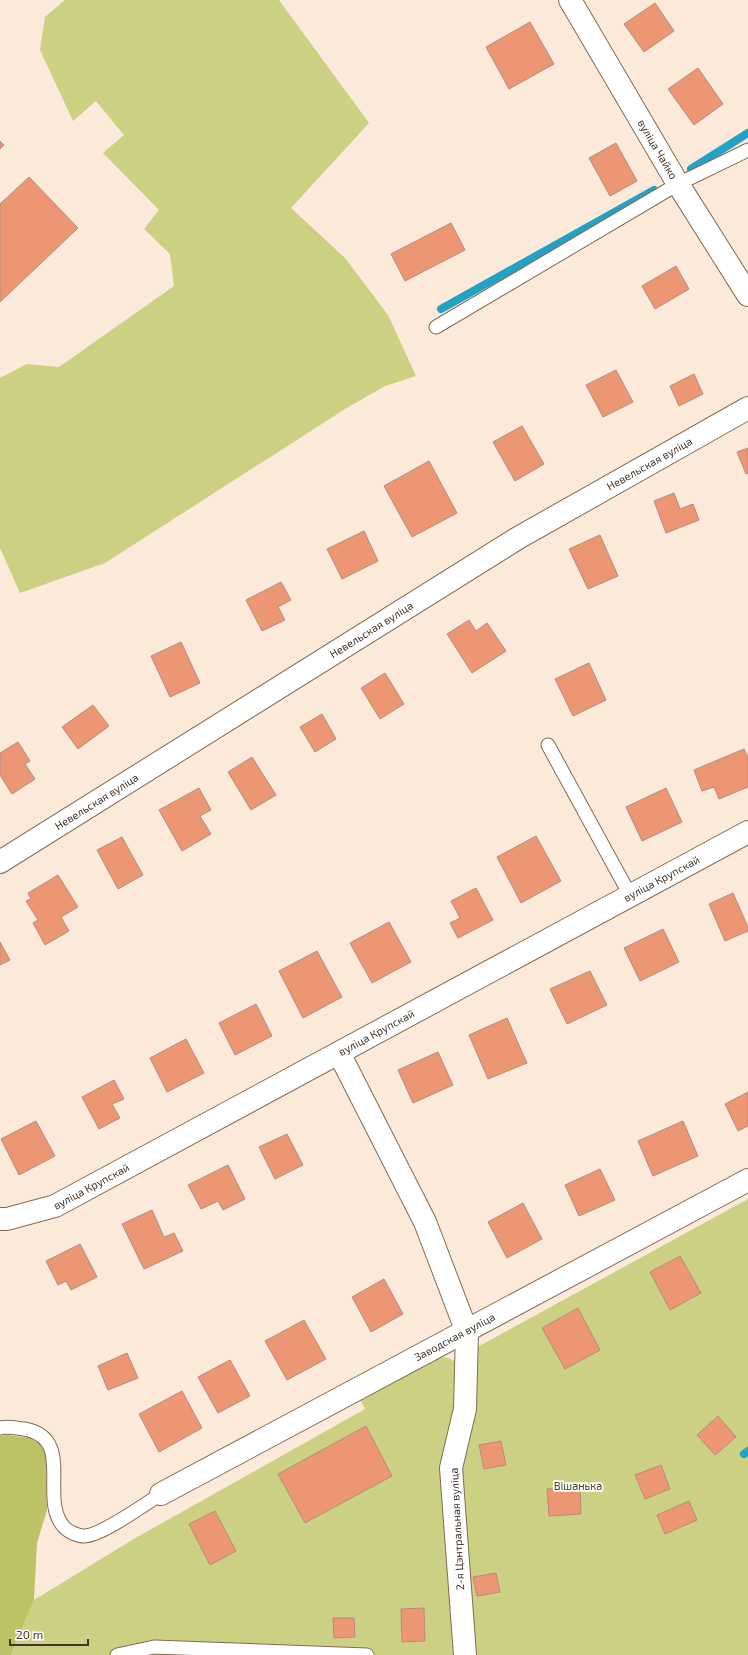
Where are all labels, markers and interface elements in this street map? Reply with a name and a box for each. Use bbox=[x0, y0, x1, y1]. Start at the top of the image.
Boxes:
street label: вуліца Чайко bbox=[635, 117, 681, 181]
street label: Невельская вуліца bbox=[604, 434, 694, 493]
street label: Невельская вуліца bbox=[327, 598, 415, 660]
street label: Невельская вуліца bbox=[52, 770, 141, 832]
street label: вуліца Крупскай bbox=[621, 852, 702, 904]
street label: вуліца Крупскай bbox=[336, 1006, 417, 1058]
street label: вуліца Крупскай bbox=[51, 1160, 131, 1212]
street label: Заводская вуліца bbox=[412, 1310, 497, 1363]
street label: 2-я Цэнтральная вуліца bbox=[447, 1467, 467, 1591]
park label: Вішанька bbox=[554, 1479, 602, 1492]
scale bar bbox=[10, 1621, 88, 1647]
text: 20 m bbox=[16, 1627, 43, 1641]

